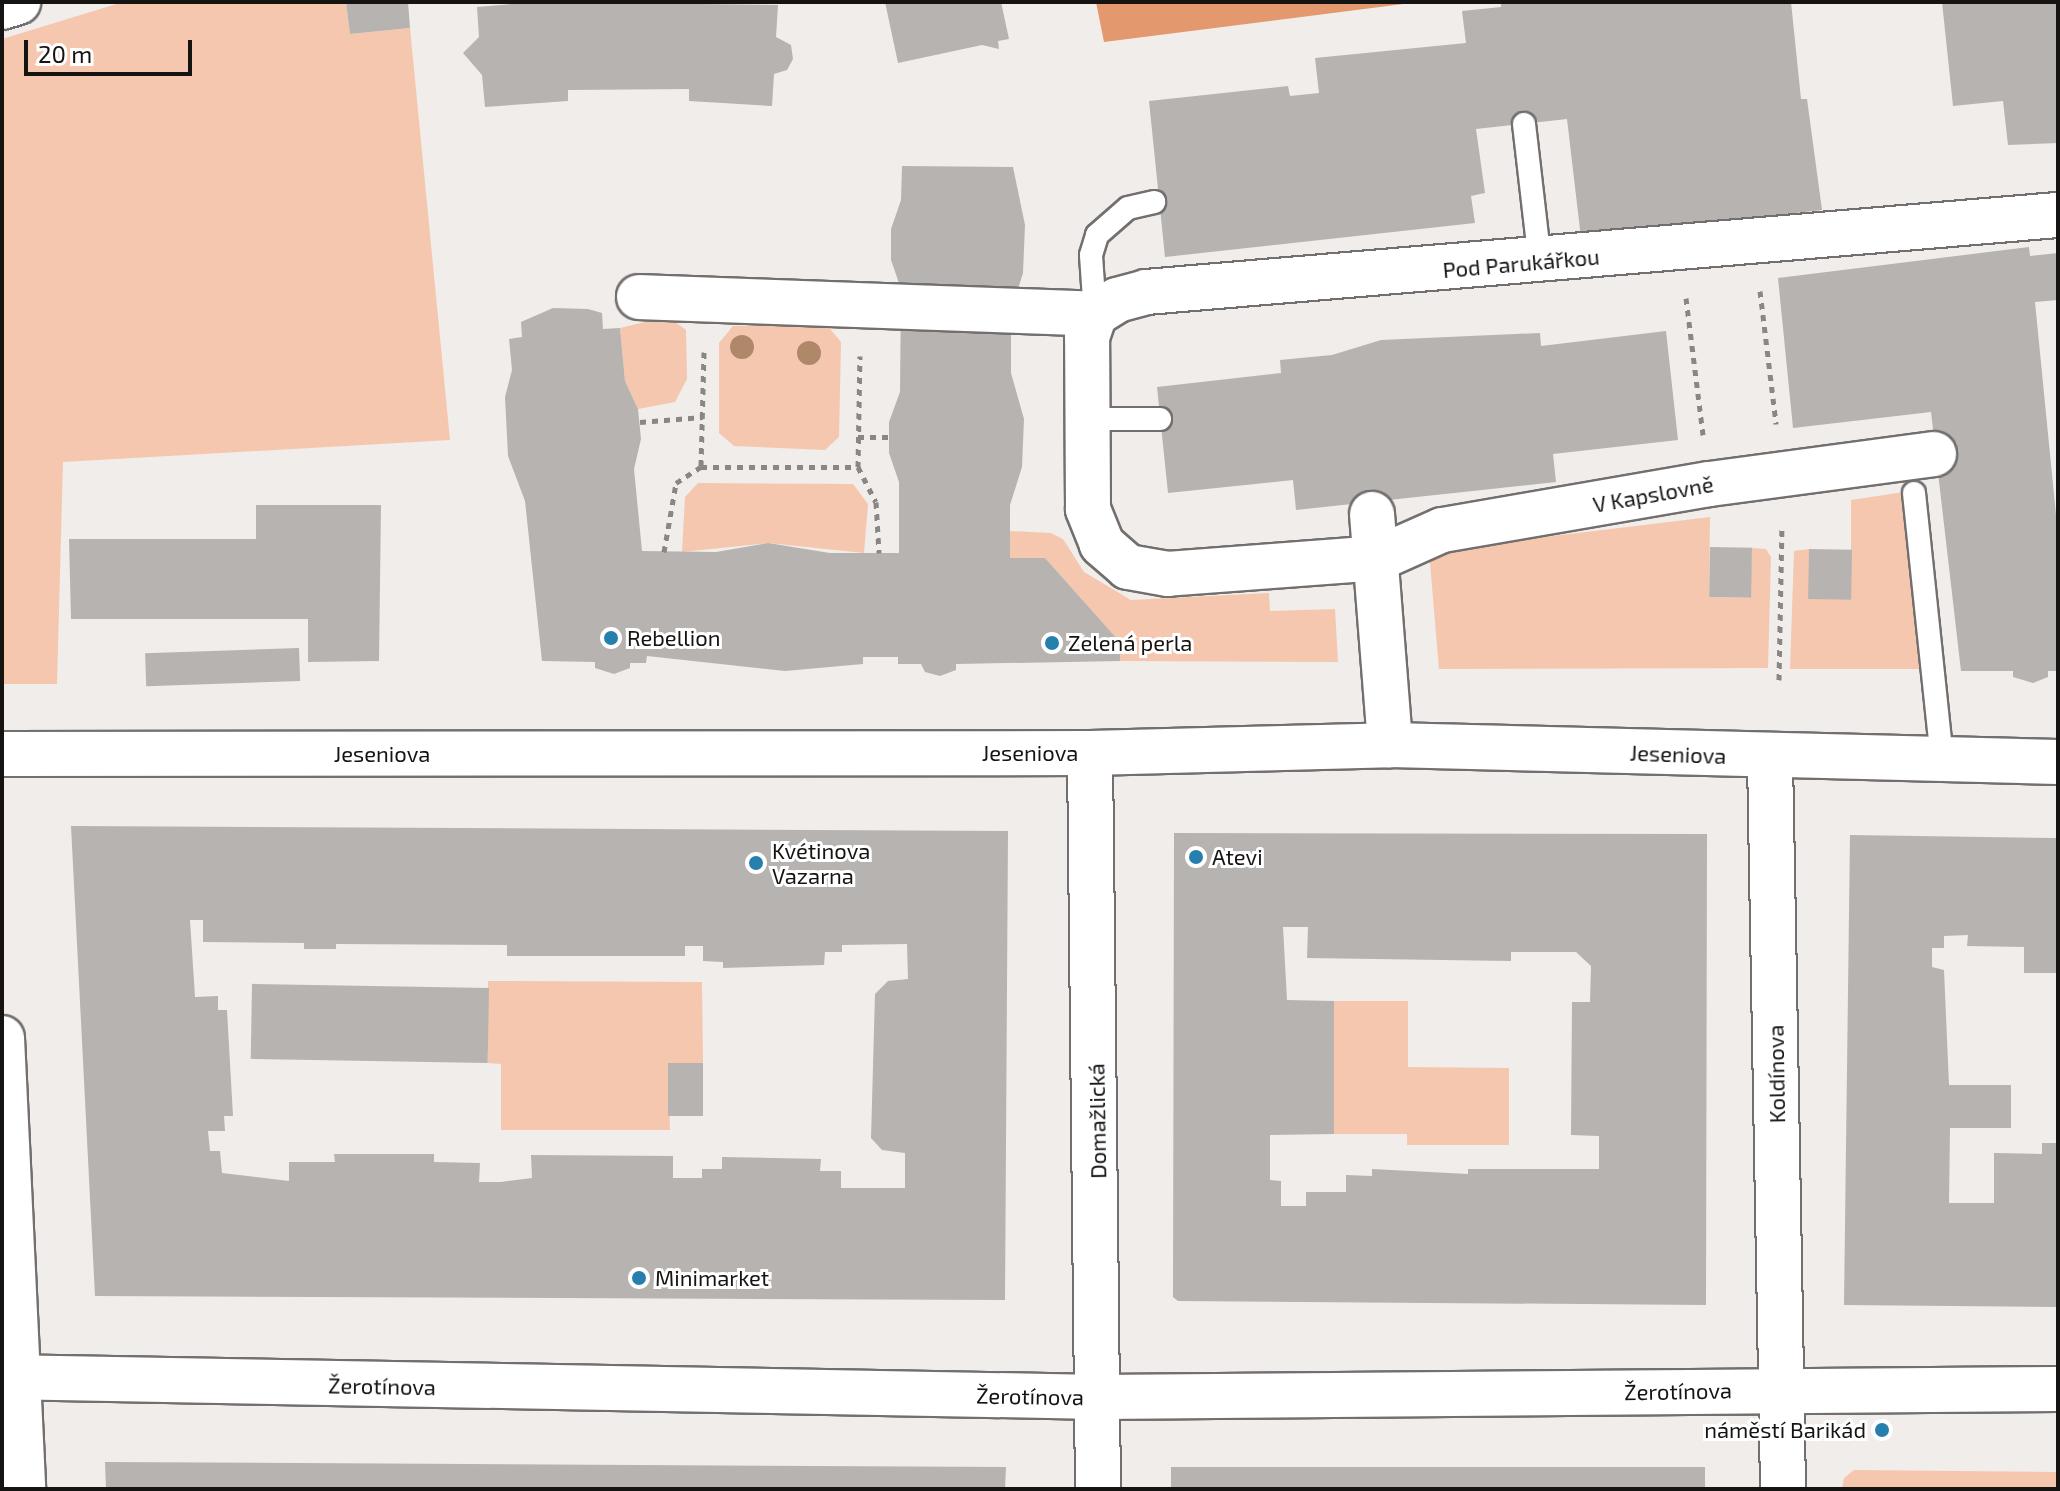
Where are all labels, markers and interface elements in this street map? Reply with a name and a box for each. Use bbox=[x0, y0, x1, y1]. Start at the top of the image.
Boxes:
scale bar bbox=[28, 24, 196, 74]
text: 20 m bbox=[38, 39, 92, 68]
street label: Pod Parukářkou bbox=[1442, 243, 1600, 283]
street label: V Kapslovně bbox=[1590, 470, 1716, 518]
place label: Rebellion bbox=[627, 625, 720, 651]
marker: Rebellion bbox=[602, 629, 620, 647]
place label: Zelená perla bbox=[1068, 630, 1192, 656]
marker: Zelená perla bbox=[1043, 634, 1061, 652]
street label: Jeseniova bbox=[1629, 739, 1727, 769]
street label: Jeseniova bbox=[982, 740, 1078, 766]
street label: Jeseniova bbox=[334, 741, 430, 767]
place label: Kvétinova Vazarna bbox=[772, 837, 870, 888]
place label: Atevi bbox=[1212, 844, 1263, 870]
marker: Atevi bbox=[1187, 848, 1205, 866]
marker: Kvétinova Vazarna bbox=[747, 854, 765, 872]
street label: Koldínova bbox=[1762, 1024, 1790, 1124]
street label: Domažlická bbox=[1083, 1063, 1111, 1179]
place label: Minimarket bbox=[655, 1265, 769, 1291]
marker: Minimarket bbox=[630, 1269, 648, 1287]
street label: Žerotínova bbox=[328, 1372, 436, 1400]
street label: Žerotínova bbox=[1624, 1377, 1732, 1405]
street label: Žerotínova bbox=[976, 1382, 1084, 1410]
place label: náměstí Barikád bbox=[1704, 1417, 1866, 1443]
marker: náměstí Barikád bbox=[1873, 1421, 1891, 1439]

